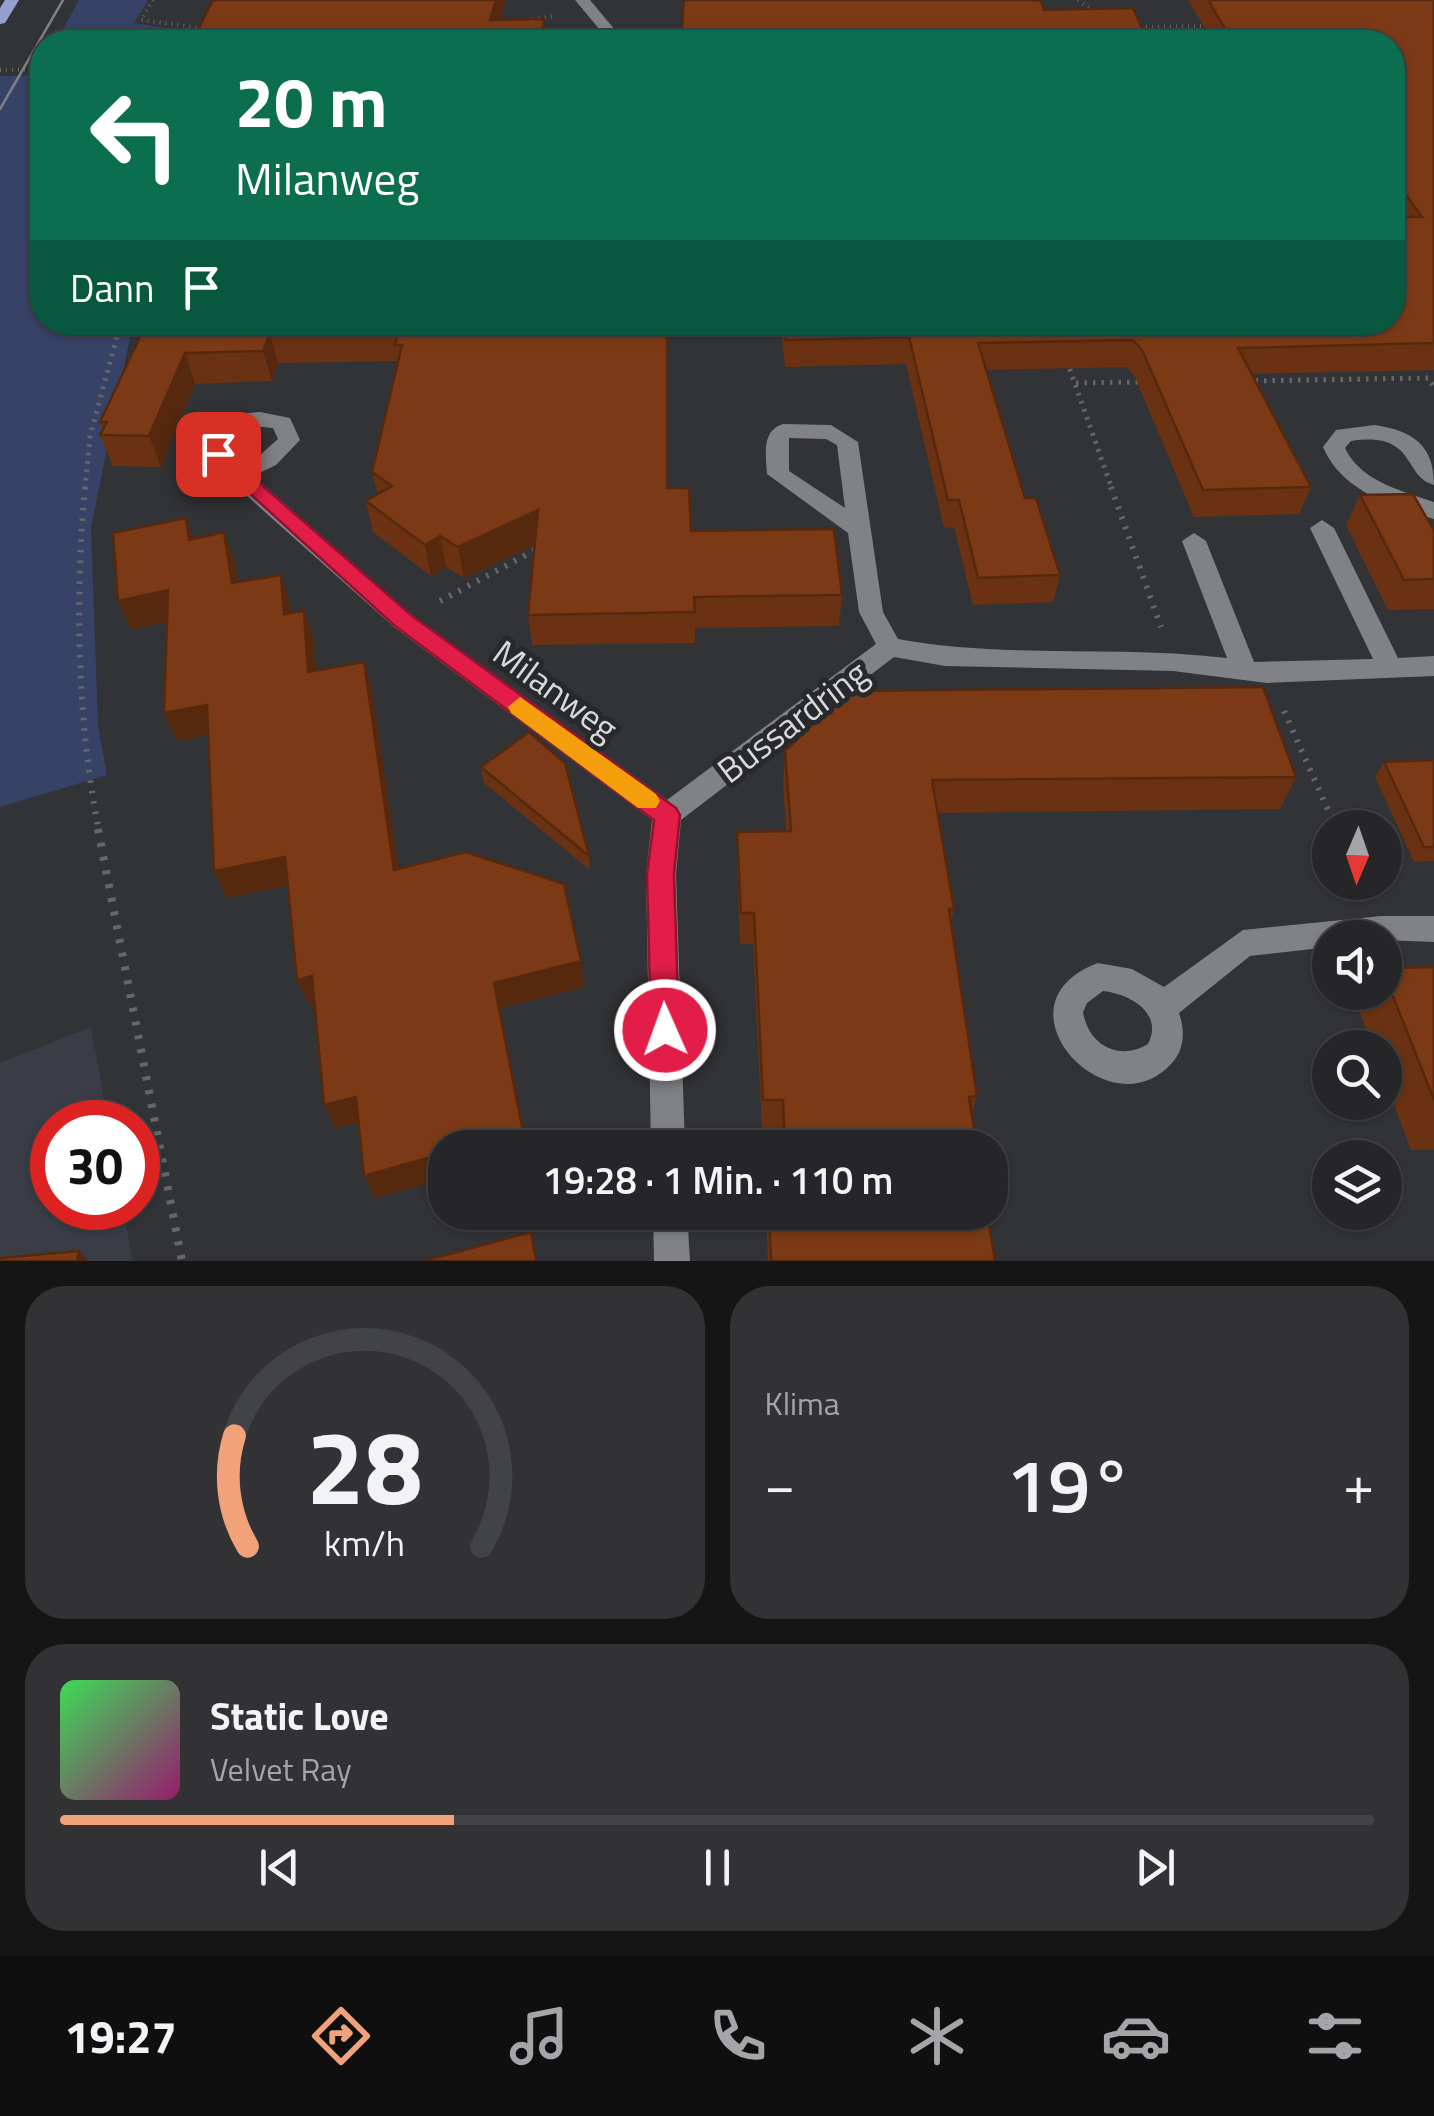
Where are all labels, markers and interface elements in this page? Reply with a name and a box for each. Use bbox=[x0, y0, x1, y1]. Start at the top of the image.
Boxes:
text: 20 m bbox=[235, 48, 388, 154]
icon: left bbox=[70, 70, 200, 200]
text: Milanweg bbox=[235, 144, 419, 212]
text: Dann bbox=[70, 259, 154, 317]
icon: arrive bbox=[174, 260, 229, 315]
pin bbox=[176, 412, 261, 497]
icon: arrive bbox=[191, 427, 246, 482]
street label: Milanweg bbox=[482, 626, 630, 754]
street label: Bussardring bbox=[705, 646, 879, 796]
north arrow bbox=[1312, 810, 1402, 900]
map controls bbox=[1312, 810, 1402, 1230]
button: sound bbox=[1312, 920, 1402, 1010]
position arrow bbox=[613, 978, 717, 1082]
button: search bbox=[1312, 1030, 1402, 1120]
speed limit sign: 30 bbox=[30, 1100, 160, 1230]
button: layers bbox=[1312, 1140, 1402, 1230]
text: 19:28 · 1 Min. · 110 m bbox=[543, 1151, 893, 1209]
text: Klima bbox=[765, 1379, 840, 1427]
text: 28 bbox=[307, 1386, 423, 1544]
text: 19° bbox=[1006, 1427, 1132, 1541]
text: − bbox=[765, 1442, 795, 1525]
text: + bbox=[1343, 1442, 1374, 1525]
text: km/h bbox=[324, 1515, 405, 1570]
text: Static Love bbox=[210, 1687, 389, 1745]
text: Velvet Ray bbox=[210, 1745, 352, 1793]
icon: previous bbox=[252, 1840, 307, 1895]
icon: pause bbox=[690, 1840, 745, 1895]
icon: next bbox=[1128, 1840, 1183, 1895]
icon: directions bbox=[306, 2001, 376, 2071]
icon: music bbox=[504, 2001, 574, 2071]
icon: phone bbox=[703, 2001, 773, 2071]
icon: climate bbox=[902, 2001, 972, 2071]
icon: car bbox=[1101, 2001, 1171, 2071]
icon: filters bbox=[1300, 2001, 1370, 2071]
text: 19:27 bbox=[64, 2002, 177, 2070]

